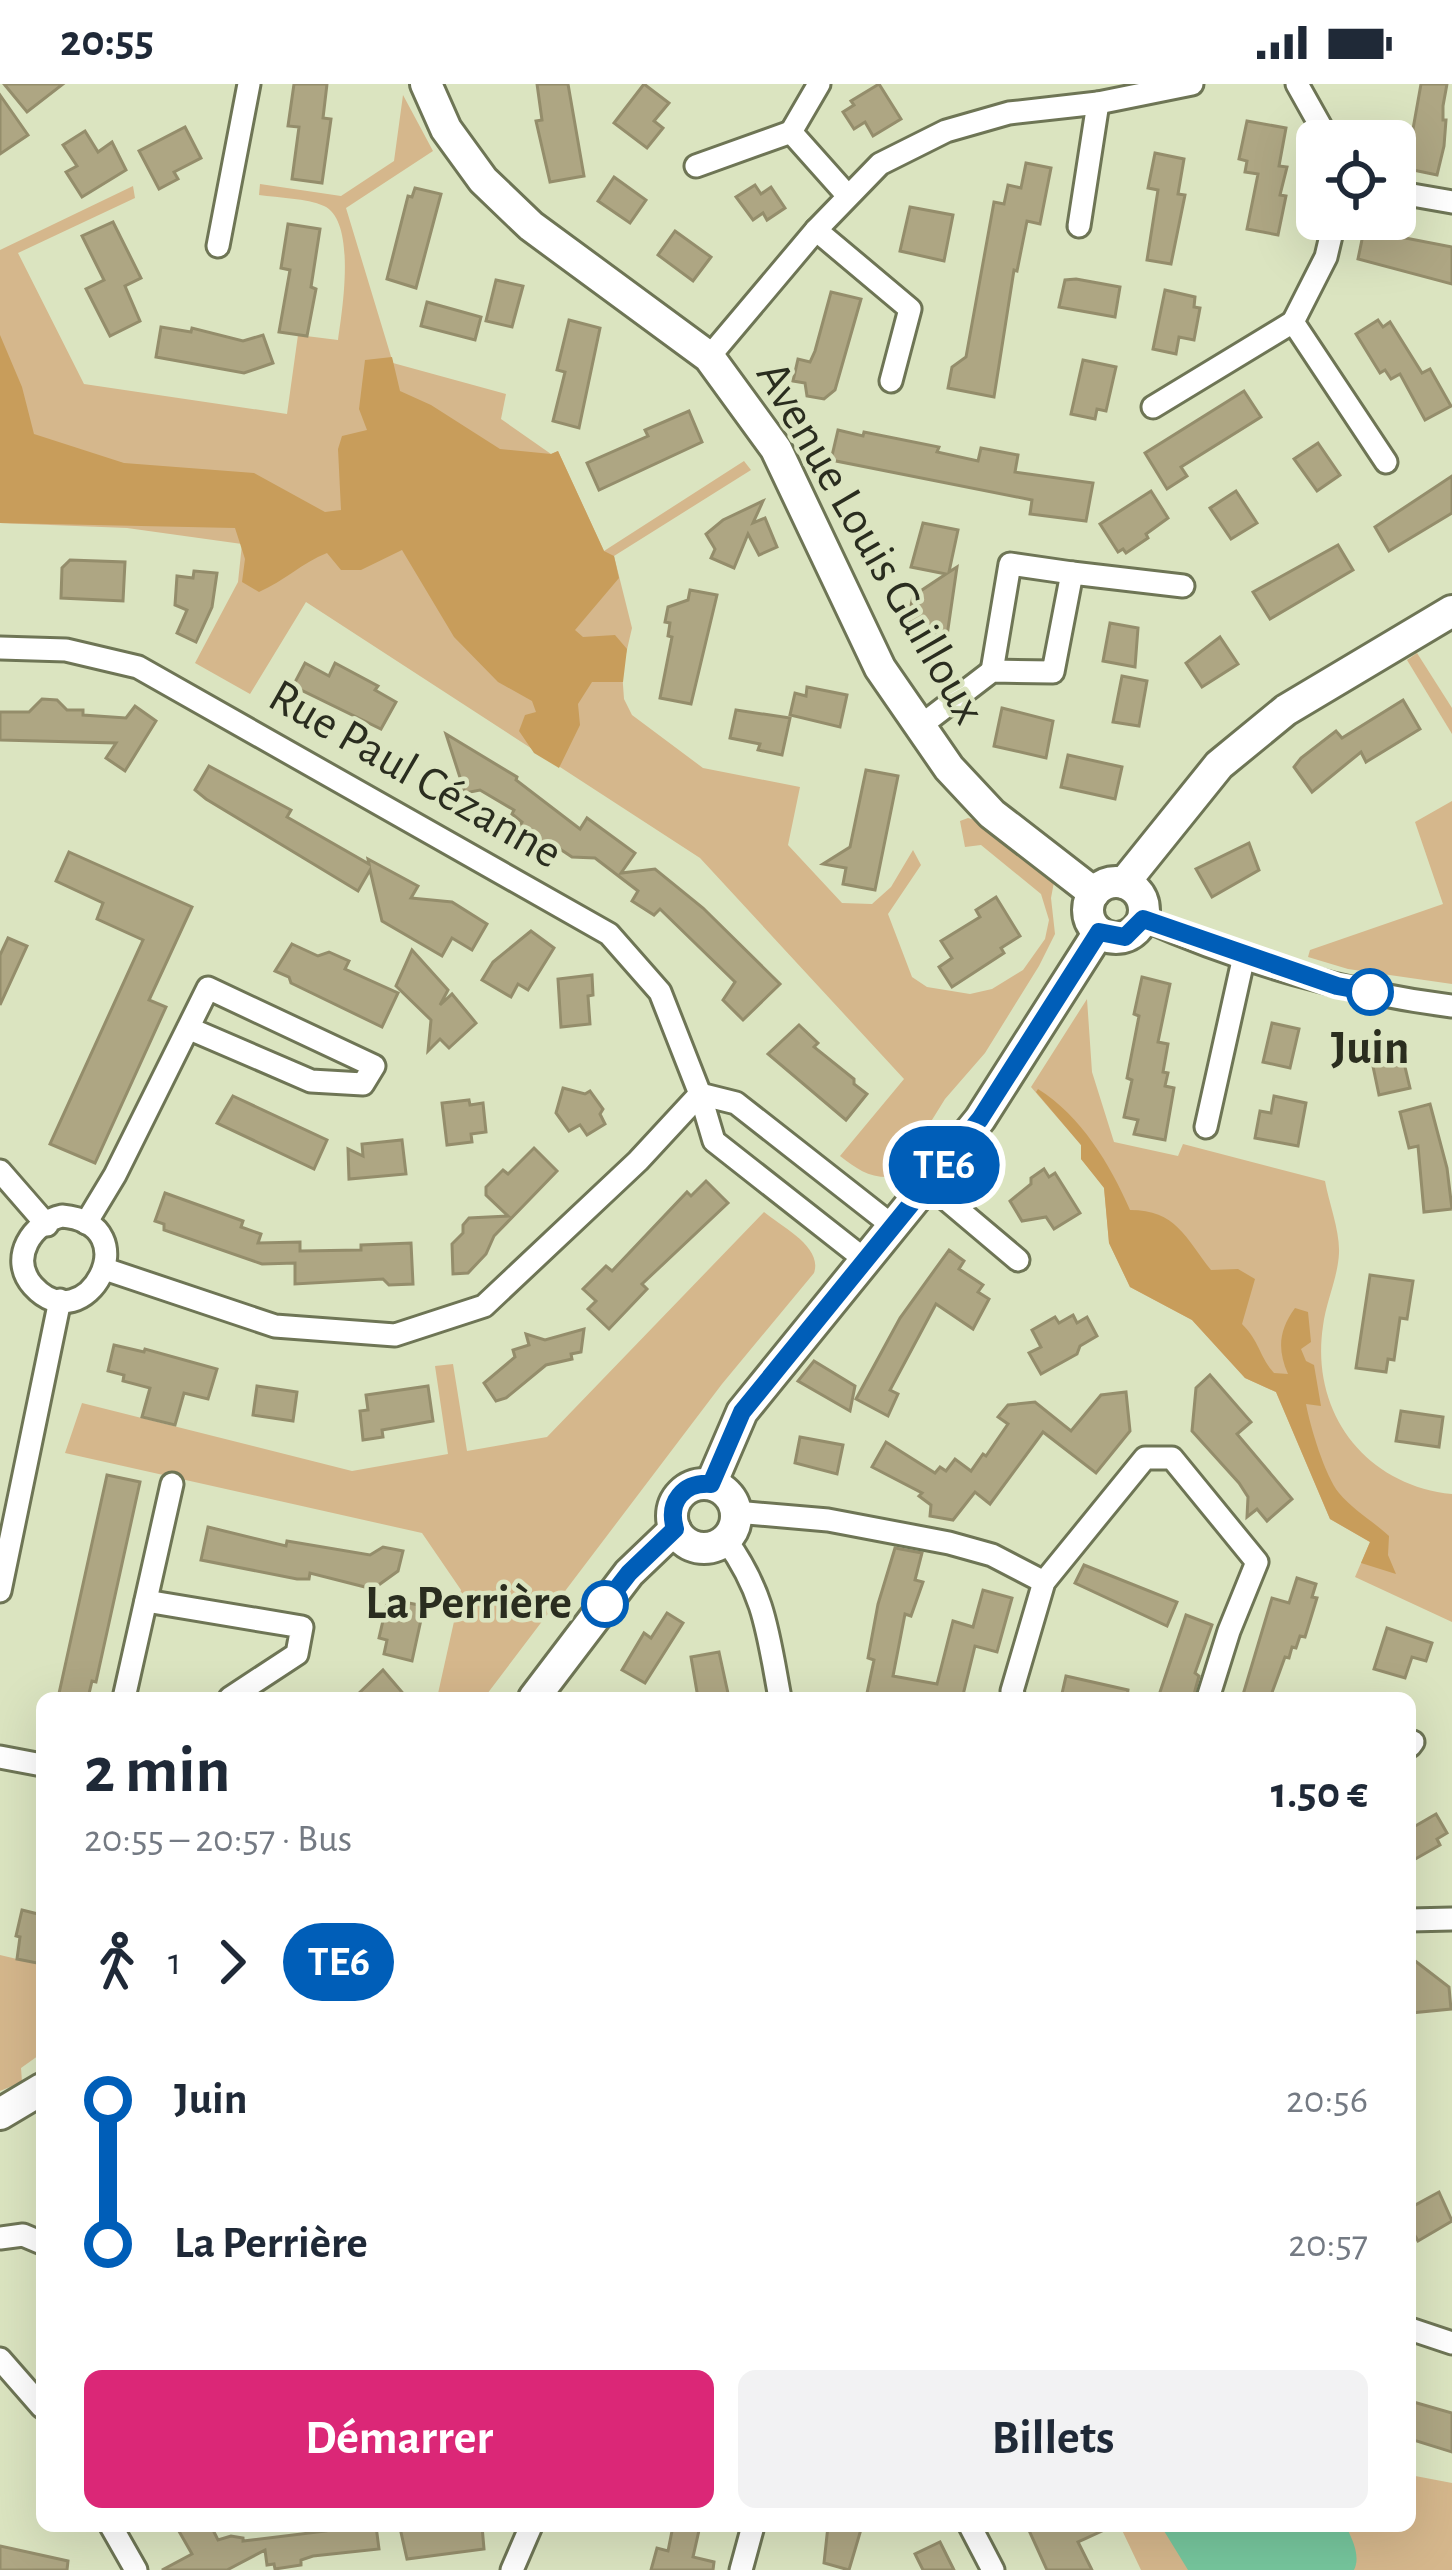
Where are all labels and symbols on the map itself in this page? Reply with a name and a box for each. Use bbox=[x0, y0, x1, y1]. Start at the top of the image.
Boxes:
street label: Avenue Louis Guilloux bbox=[747, 354, 993, 732]
street label: Rue Paul Cézanne bbox=[260, 672, 570, 878]
marker: Juin bbox=[1348, 970, 1392, 1014]
place label: Juin bbox=[1331, 1025, 1409, 1073]
line badge: TE6 bbox=[875, 1126, 1013, 1204]
place label: La Perrière bbox=[365, 1580, 572, 1628]
marker: La Perrière bbox=[583, 1582, 627, 1626]

